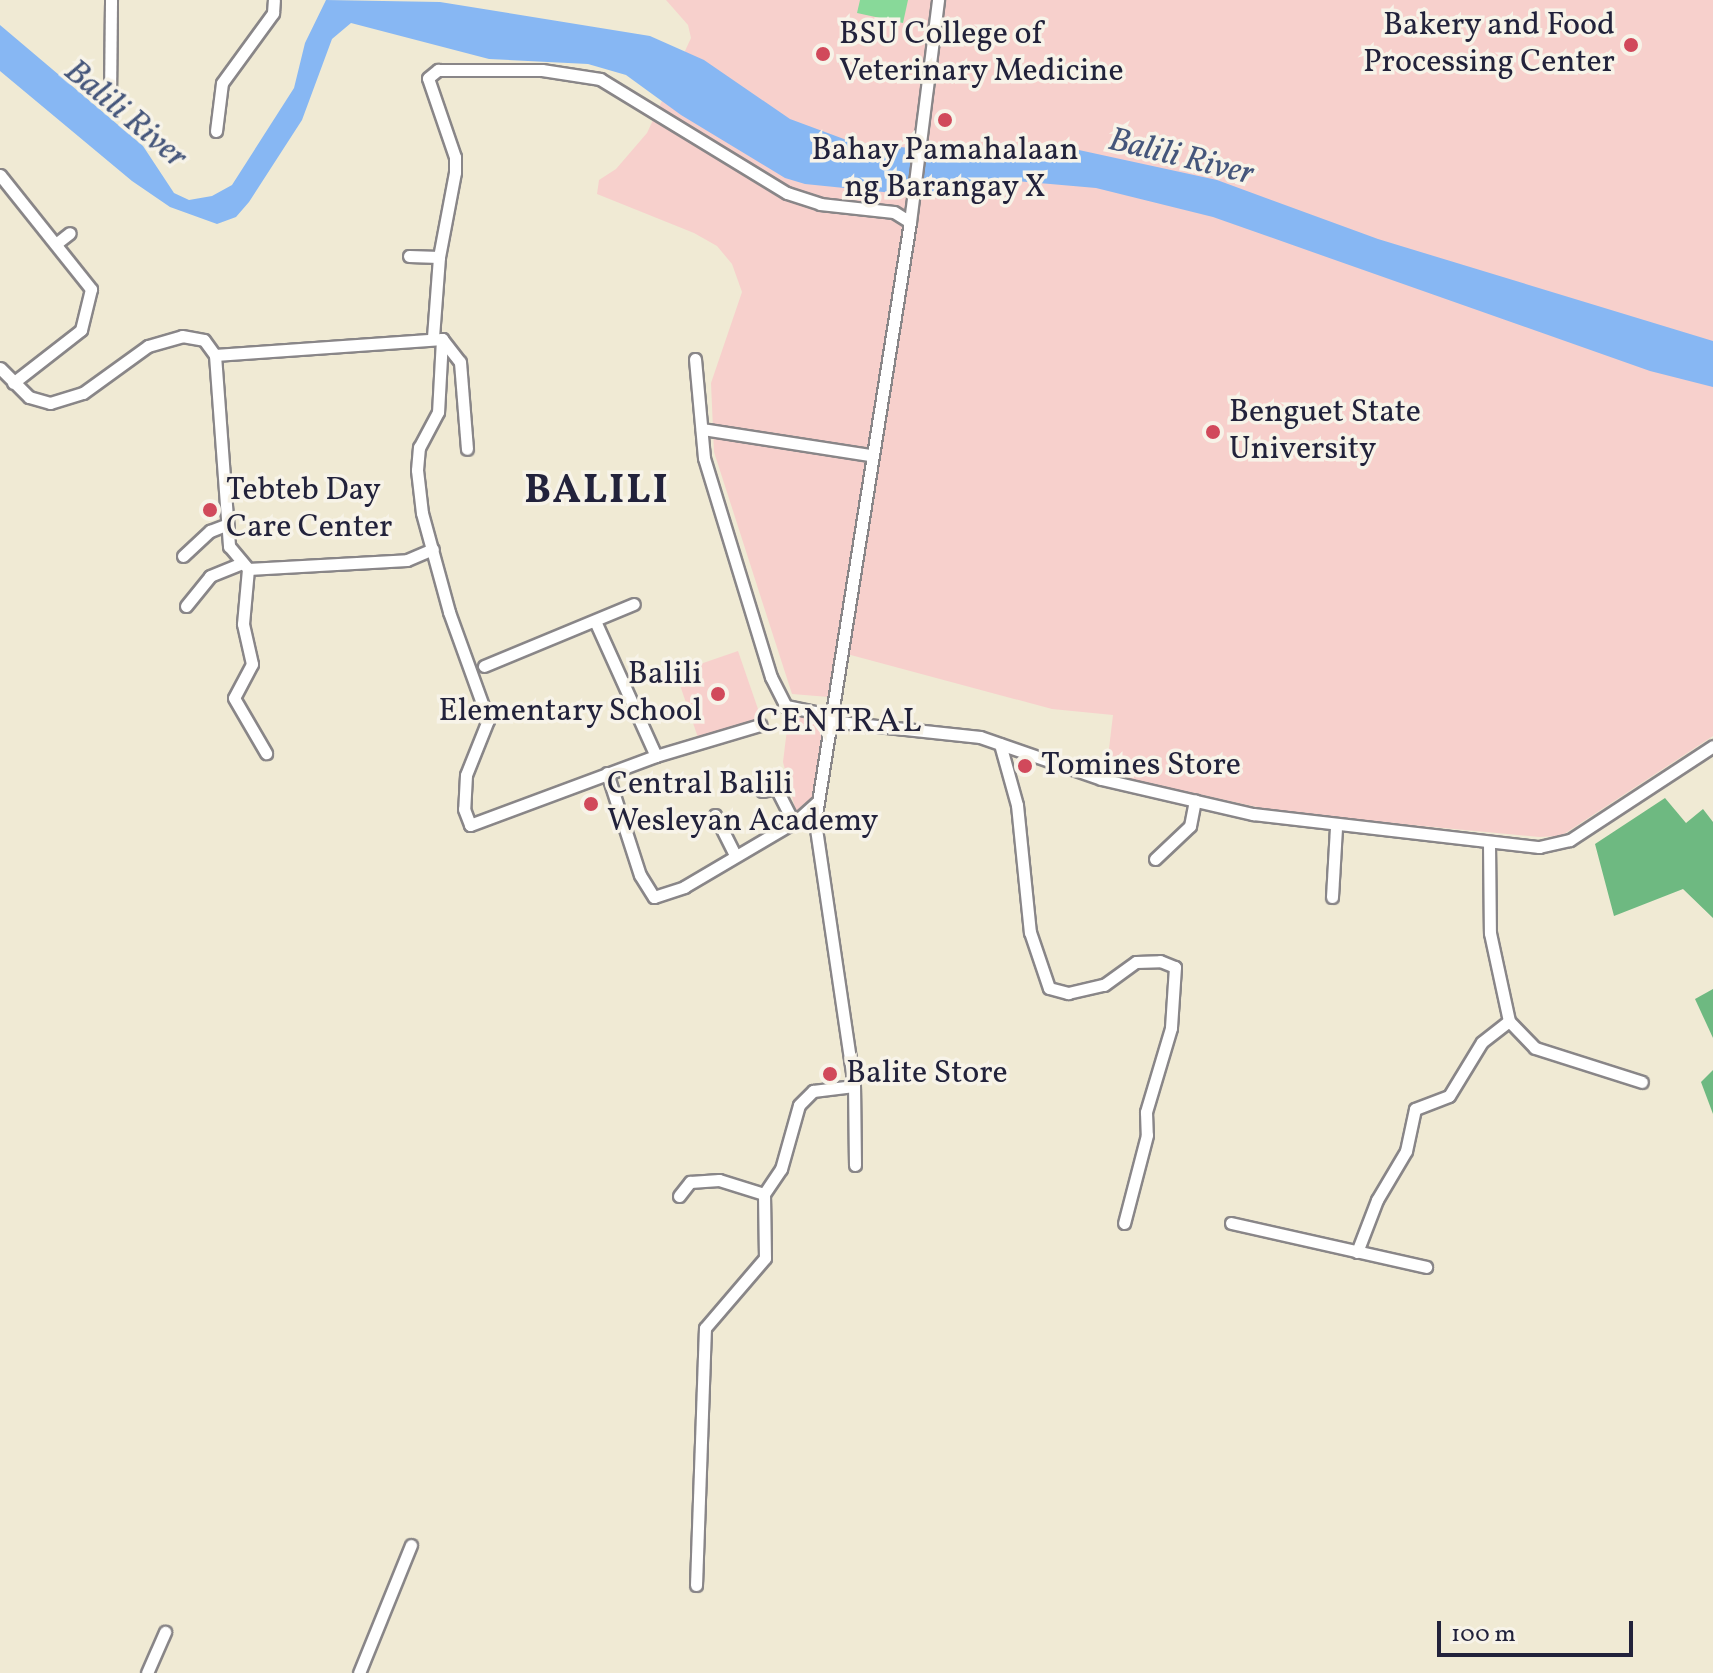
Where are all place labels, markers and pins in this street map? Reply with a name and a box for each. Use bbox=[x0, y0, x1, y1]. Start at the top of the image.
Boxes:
place label: Bakery and Food Processing Center bbox=[1363, 8, 1615, 83]
place label: BSU College of Veterinary Medicine bbox=[839, 17, 1125, 92]
marker: Bakery and Food Processing Center bbox=[1622, 36, 1640, 54]
marker: BSU College of Veterinary Medicine bbox=[814, 45, 832, 63]
marker: Bahay Pamahalaan ng Barangay X bbox=[936, 111, 954, 129]
place label: Bahay Pamahalaan ng Barangay X bbox=[811, 133, 1079, 208]
place label: Benguet State University bbox=[1229, 395, 1421, 470]
marker: Benguet State University bbox=[1204, 423, 1222, 441]
place label: Tebteb Day Care Center bbox=[226, 473, 392, 548]
marker: Tebteb Day Care Center bbox=[201, 501, 219, 519]
place label: Balili Elementary School bbox=[438, 657, 702, 732]
marker: Balili Elementary School bbox=[709, 685, 727, 703]
place label: Tomines Store bbox=[1041, 747, 1241, 785]
marker: Tomines Store bbox=[1016, 757, 1034, 775]
place label: Central Balili Wesleyan Academy bbox=[607, 767, 878, 842]
marker: Central Balili Wesleyan Academy bbox=[582, 795, 600, 813]
place label: Balite Store bbox=[846, 1055, 1008, 1093]
marker: Balite Store bbox=[821, 1065, 839, 1083]

